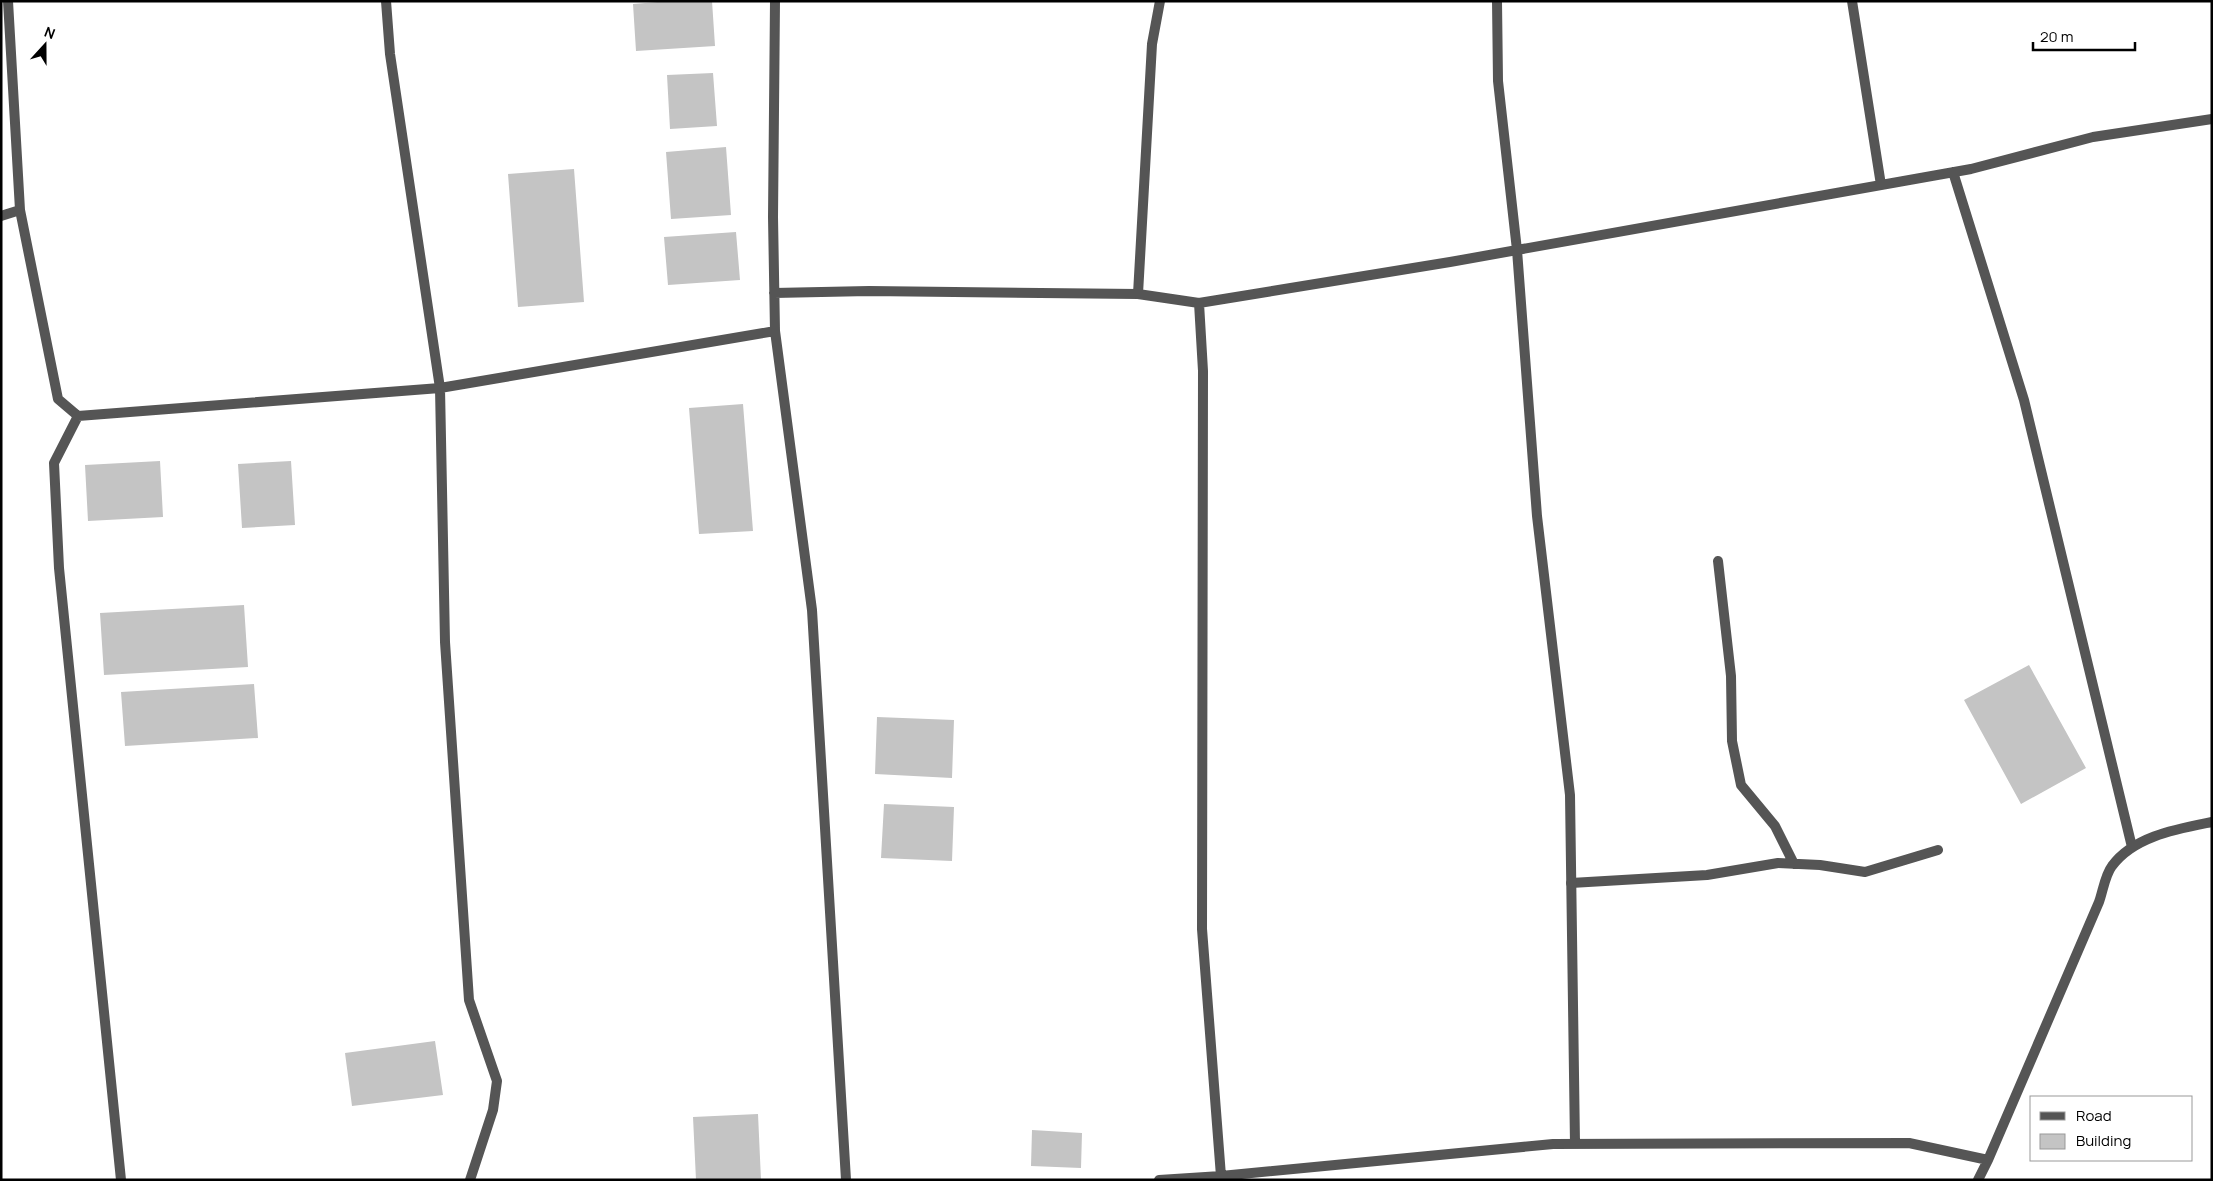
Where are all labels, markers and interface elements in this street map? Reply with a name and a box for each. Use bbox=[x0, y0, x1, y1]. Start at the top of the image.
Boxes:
north arrow bbox=[20, 20, 70, 70]
scale bar bbox=[2033, 20, 2136, 52]
text: N bbox=[42, 22, 58, 43]
text: 20 m bbox=[2040, 26, 2073, 47]
legend bbox=[2030, 1096, 2193, 1161]
text: Road bbox=[2076, 1105, 2112, 1126]
text: Building bbox=[2076, 1130, 2131, 1151]

